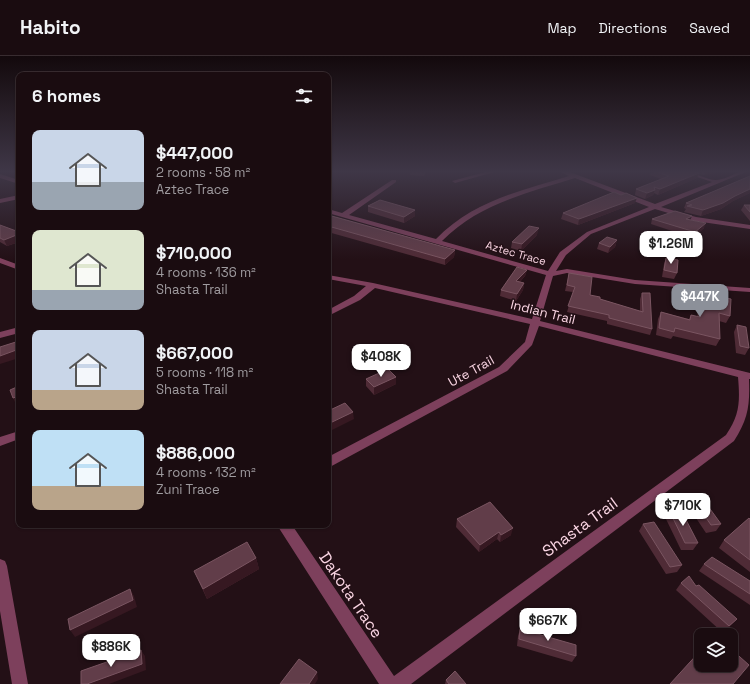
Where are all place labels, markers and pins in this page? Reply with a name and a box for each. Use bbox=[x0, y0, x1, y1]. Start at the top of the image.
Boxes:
pin: $1.26M bbox=[638, 231, 704, 265]
pin: $447K bbox=[672, 284, 728, 318]
pin: $408K bbox=[353, 344, 409, 378]
pin: $710K bbox=[655, 493, 711, 527]
pin: $667K bbox=[520, 608, 576, 642]
pin: $886K bbox=[83, 634, 139, 668]

